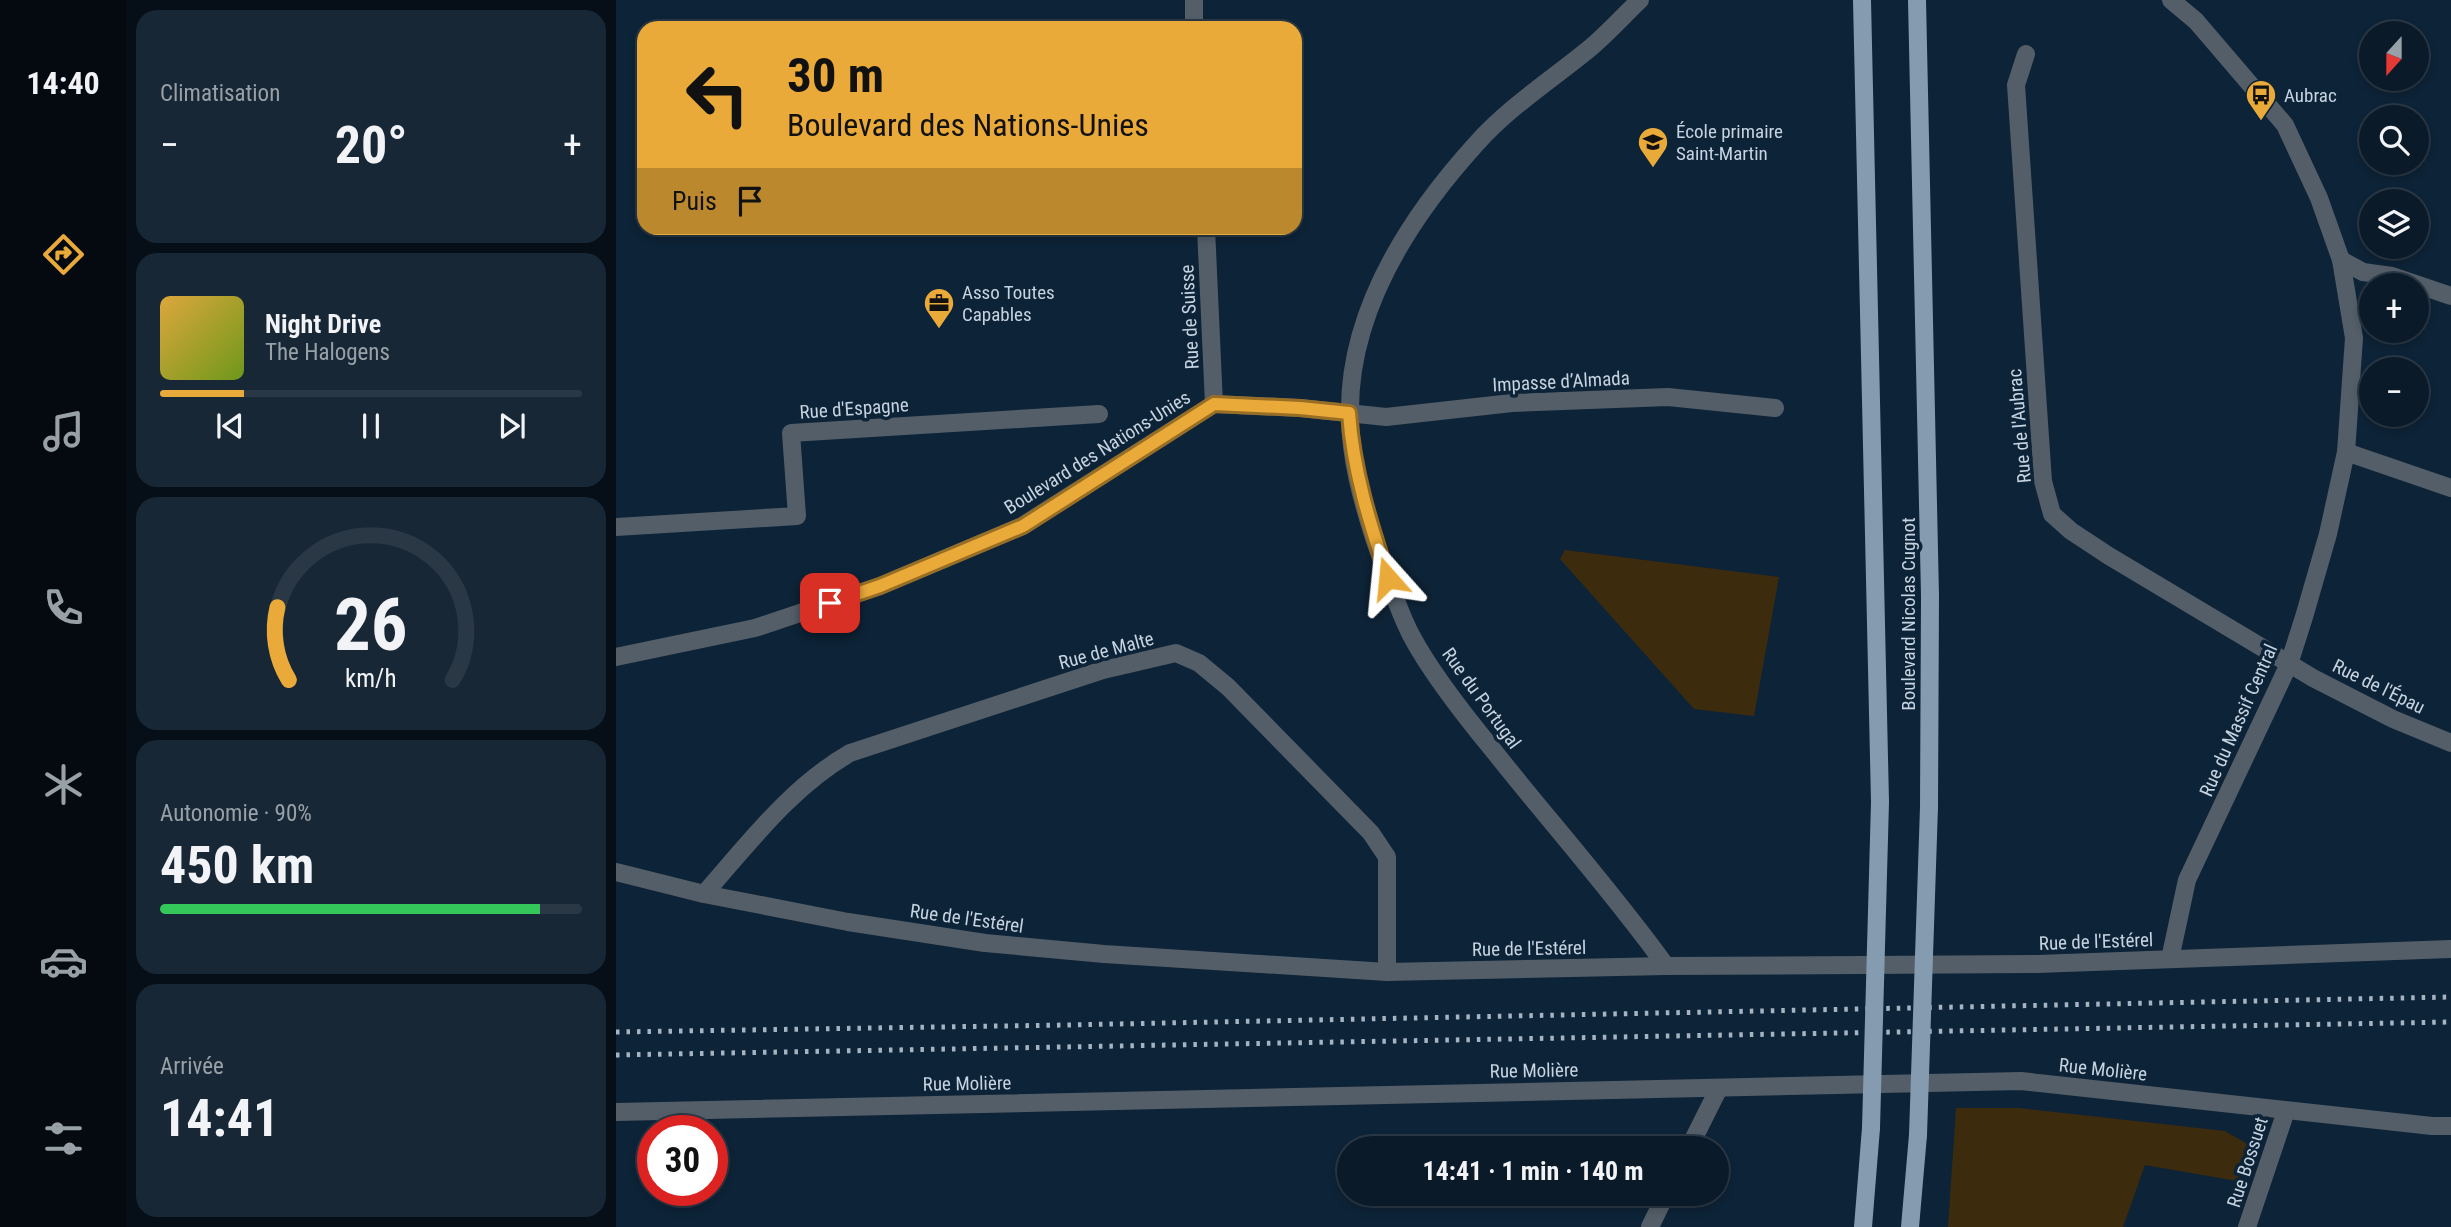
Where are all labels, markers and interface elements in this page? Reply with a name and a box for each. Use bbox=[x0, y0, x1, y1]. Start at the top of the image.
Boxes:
north arrow bbox=[2359, 21, 2429, 91]
map controls bbox=[2359, 21, 2429, 427]
text: 30 m bbox=[787, 47, 884, 104]
icon: left bbox=[672, 49, 763, 140]
text: 14:40 bbox=[26, 64, 100, 102]
bus stop icon: Aubrac bbox=[2244, 78, 2278, 122]
text: Climatisation bbox=[160, 80, 280, 107]
place label: Aubrac bbox=[2284, 84, 2337, 107]
button: search bbox=[2359, 105, 2429, 175]
text: Boulevard des Nations-Unies bbox=[787, 106, 1149, 144]
text: 20° bbox=[335, 115, 407, 176]
place label: École primaire Saint-Martin bbox=[1676, 120, 1783, 165]
text: − bbox=[160, 123, 179, 167]
text: + bbox=[563, 123, 582, 167]
school or university icon: École primaire Saint-Martin bbox=[1636, 125, 1670, 169]
icon: arrive bbox=[731, 182, 769, 220]
text: Puis bbox=[672, 186, 717, 216]
button: layers bbox=[2359, 189, 2429, 259]
icon: directions bbox=[39, 230, 88, 279]
street label: Rue de Suisse bbox=[1175, 264, 1204, 370]
button: + bbox=[2359, 273, 2429, 343]
place label: Asso Toutes Capables bbox=[962, 281, 1055, 326]
office icon: Asso Toutes Capables bbox=[922, 286, 956, 330]
text: Night Drive bbox=[265, 309, 381, 339]
text: The Halogens bbox=[265, 339, 390, 366]
button: − bbox=[2359, 357, 2429, 427]
street label: Impasse d’Almada bbox=[1492, 366, 1630, 397]
street label: Rue de l'Aubrac bbox=[2003, 368, 2036, 484]
street label: Boulevard des Nations-Unies bbox=[1000, 386, 1194, 519]
street label: Rue d'Espagne bbox=[799, 393, 909, 424]
icon: music bbox=[39, 407, 88, 456]
icon: previous bbox=[211, 407, 249, 445]
icon: pause bbox=[352, 407, 390, 445]
icon: next bbox=[493, 407, 531, 445]
street label: Boulevard Nicolas Cugnot bbox=[1897, 517, 1920, 711]
position arrow bbox=[1351, 541, 1425, 615]
pin bbox=[800, 573, 860, 633]
text: 26 bbox=[334, 582, 408, 668]
icon: phone bbox=[39, 583, 88, 632]
icon: arrive bbox=[811, 584, 849, 622]
street label: Rue de Malte bbox=[1056, 627, 1156, 674]
street label: Rue du Massif Central bbox=[2195, 640, 2282, 800]
street label: Rue du Portugal bbox=[1437, 643, 1526, 753]
street label: Rue de l'Épau bbox=[2329, 654, 2429, 719]
text: km/h bbox=[345, 663, 397, 692]
icon: climate bbox=[39, 760, 88, 809]
text: Autonomie · 90% bbox=[160, 800, 312, 827]
text: 450 km bbox=[160, 835, 314, 896]
street label: Rue de l'Estérel bbox=[909, 899, 1025, 938]
street label: Rue de l'Estérel bbox=[2038, 928, 2154, 955]
street label: Rue de l'Estérel bbox=[1472, 936, 1586, 961]
icon: car bbox=[39, 937, 88, 986]
text: Arrivée bbox=[160, 1053, 224, 1080]
street label: Rue Molière bbox=[2058, 1053, 2148, 1086]
street label: Rue Molière bbox=[1490, 1058, 1579, 1083]
street label: Rue Molière bbox=[923, 1071, 1012, 1096]
text: 14:41 bbox=[160, 1088, 279, 1149]
icon: filters bbox=[39, 1114, 88, 1163]
street label: Rue Bossuet bbox=[2222, 1114, 2273, 1210]
speed limit sign: 30 bbox=[637, 1115, 728, 1206]
text: 14:41 · 1 min · 140 m bbox=[1423, 1156, 1643, 1186]

